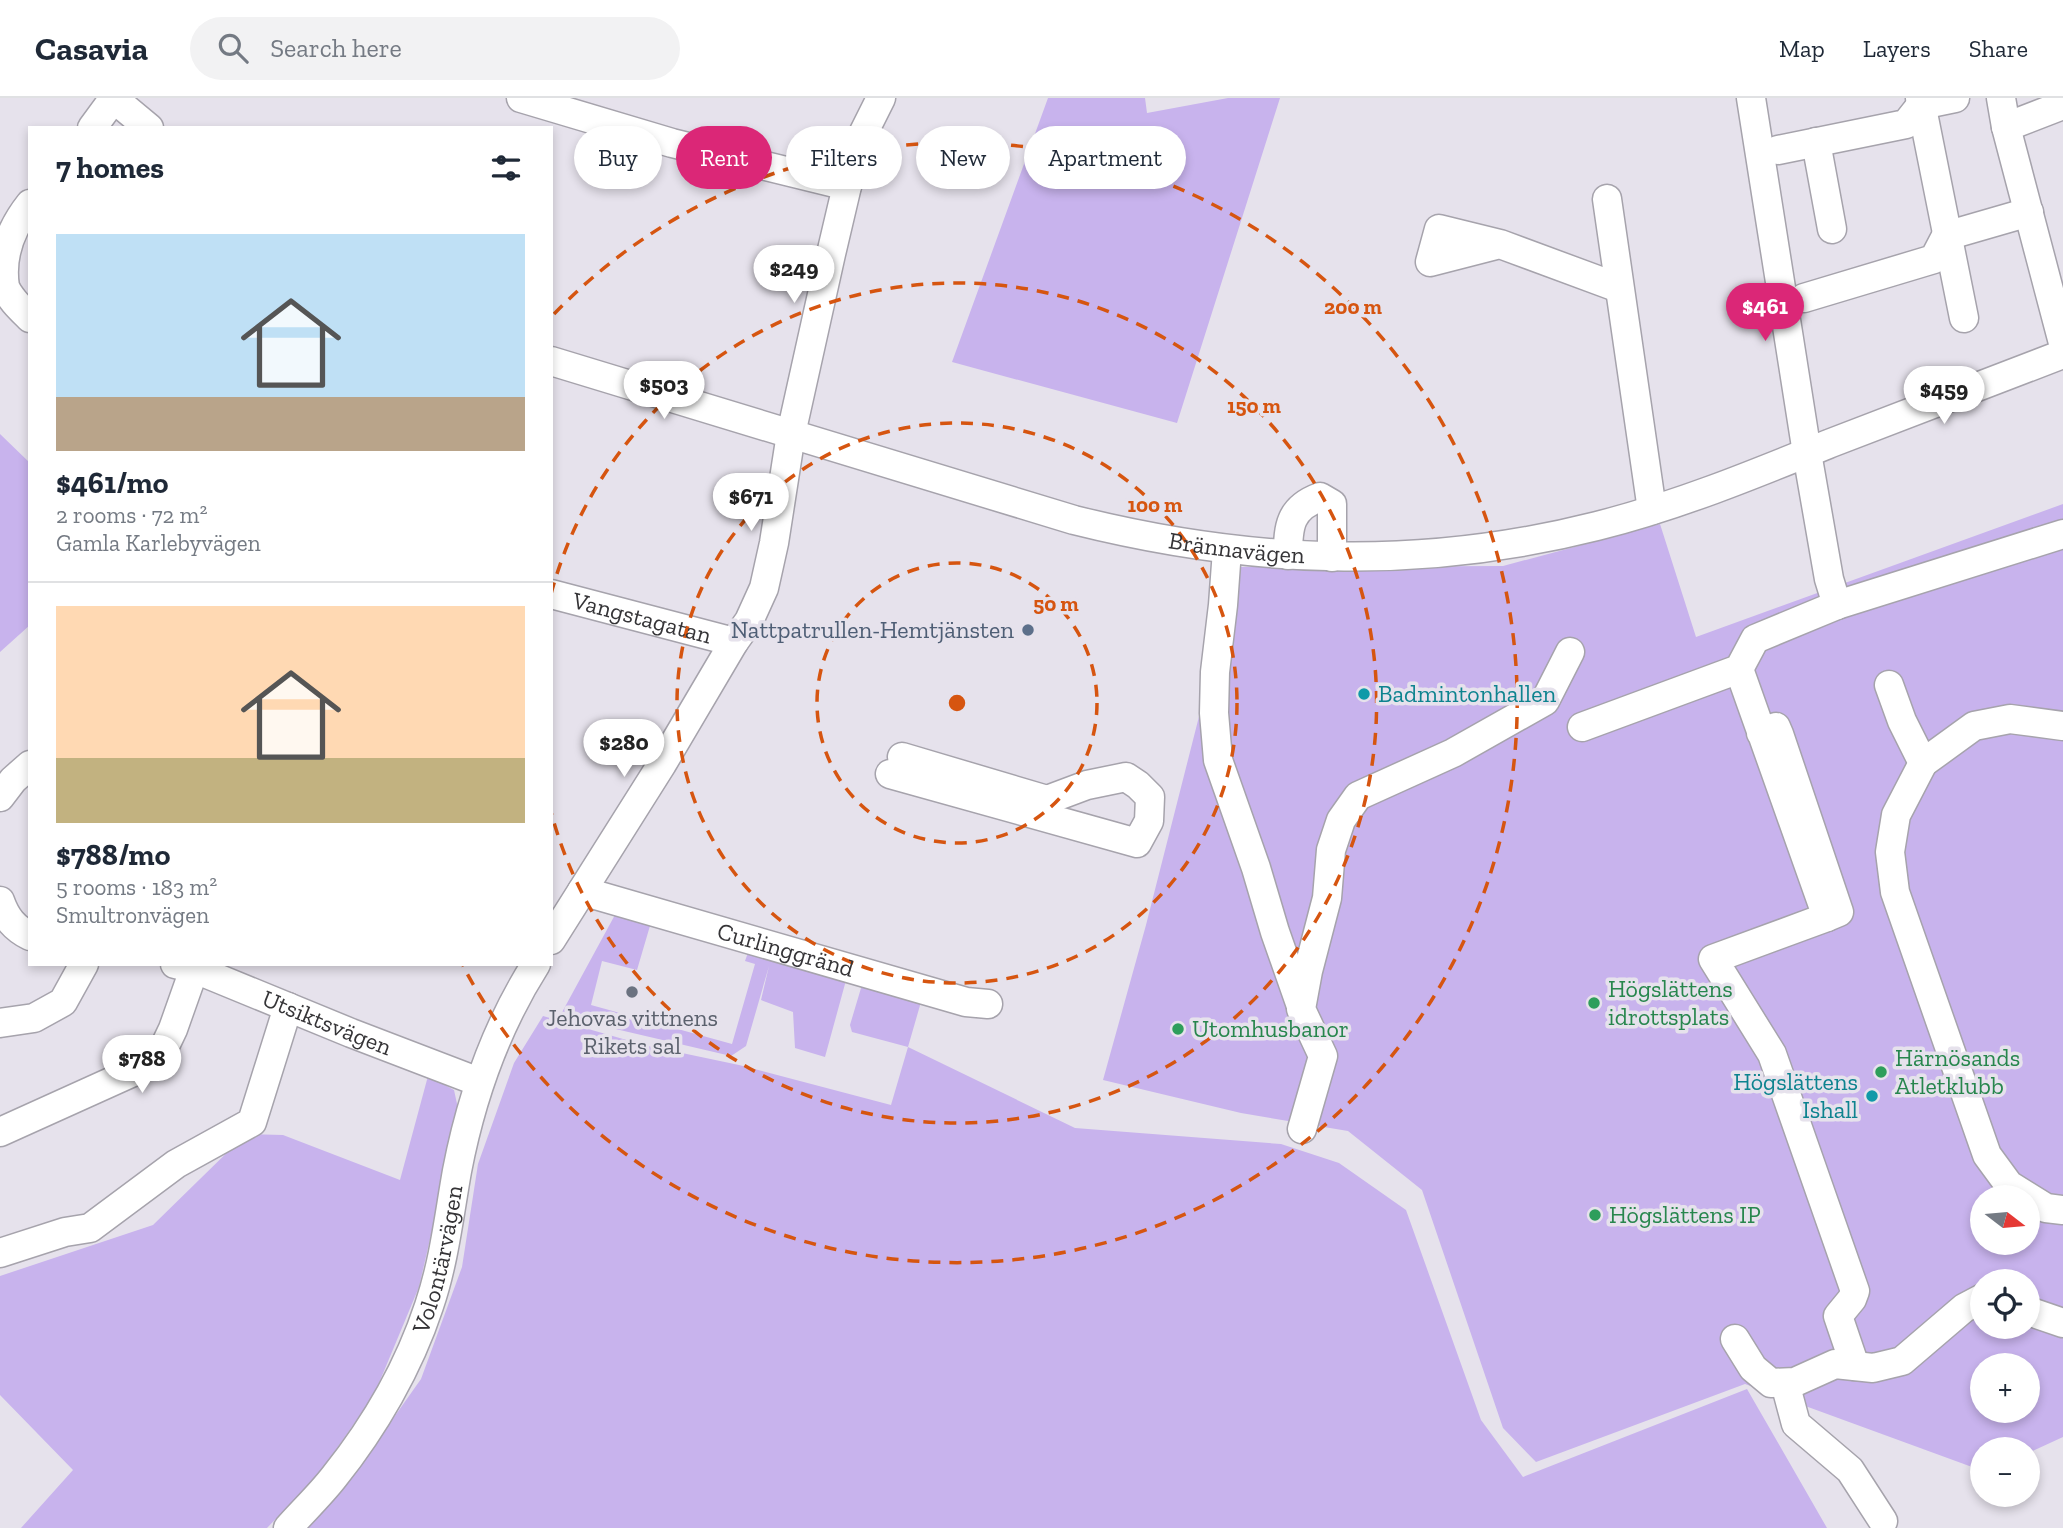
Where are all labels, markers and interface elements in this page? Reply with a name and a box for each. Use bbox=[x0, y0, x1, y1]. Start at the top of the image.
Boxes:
search box bbox=[190, 17, 680, 80]
text: Casavia bbox=[35, 29, 148, 68]
icon: search bbox=[214, 29, 252, 67]
text: Search here bbox=[270, 32, 402, 64]
text: Map bbox=[1779, 34, 1825, 63]
text: Layers bbox=[1863, 34, 1931, 63]
text: Share bbox=[1969, 34, 2028, 63]
chip: Buy bbox=[574, 126, 662, 189]
chip: Rent bbox=[676, 126, 772, 189]
chip: Filters bbox=[786, 126, 902, 189]
chip: New bbox=[916, 126, 1010, 189]
chip: Apartment bbox=[1024, 126, 1186, 189]
icon: filters bbox=[487, 149, 525, 187]
text: 7 homes bbox=[56, 150, 164, 186]
pin: $249 bbox=[753, 246, 835, 305]
text: $249 bbox=[769, 254, 819, 282]
icon: home bbox=[228, 280, 354, 406]
pin: $461 bbox=[1724, 284, 1806, 343]
text: $461 bbox=[1742, 292, 1788, 320]
text: 200 m bbox=[1324, 294, 1382, 319]
pin: $503 bbox=[623, 362, 705, 421]
pin: $459 bbox=[1903, 366, 1985, 426]
text: $503 bbox=[640, 370, 688, 398]
text: $459 bbox=[1920, 375, 1968, 403]
text: 150 m bbox=[1227, 393, 1282, 418]
text: $461/mo bbox=[56, 465, 168, 501]
pin: $671 bbox=[710, 474, 792, 533]
text: $671 bbox=[729, 482, 773, 510]
text: 100 m bbox=[1128, 492, 1183, 517]
text: 2 rooms · 72 m² bbox=[56, 501, 207, 529]
street label: Brännavägen bbox=[1167, 525, 1306, 569]
text: Gamla Karlebyvägen bbox=[56, 529, 261, 557]
street label: Vangstagatan bbox=[568, 585, 715, 650]
text: 50 m bbox=[1033, 591, 1079, 616]
place label: Nattpatrullen-Hemtjänsten bbox=[731, 615, 1014, 644]
marker: Nattpatrullen-Hemtjänsten bbox=[1020, 622, 1036, 638]
icon: home bbox=[228, 652, 354, 778]
place label: Badmintonhallen bbox=[1378, 679, 1556, 708]
marker: Badmintonhallen bbox=[1356, 686, 1372, 702]
centre of rings bbox=[945, 691, 969, 715]
pin: $280 bbox=[583, 720, 665, 779]
text: $280 bbox=[599, 728, 649, 756]
text: $788/mo bbox=[56, 837, 170, 873]
text: 5 rooms · 183 m² bbox=[56, 873, 217, 901]
text: Smultronvägen bbox=[56, 901, 209, 929]
street label: Curlinggränd bbox=[714, 916, 857, 983]
place label: Högslättens idrottsplats bbox=[1608, 974, 1733, 1031]
street label: Utsiktsvägen bbox=[258, 983, 396, 1061]
marker: Jehovas vittnens Rikets sal bbox=[624, 984, 640, 1000]
marker: Högslättens idrottsplats bbox=[1586, 995, 1602, 1011]
place label: Jehovas vittnens Rikets sal bbox=[546, 1003, 718, 1060]
place label: Utomhusbanor bbox=[1192, 1014, 1349, 1043]
marker: Utomhusbanor bbox=[1170, 1021, 1186, 1037]
pin: $788 bbox=[101, 1035, 183, 1095]
place label: Härnösands Atletklubb bbox=[1895, 1043, 2020, 1100]
text: $788 bbox=[118, 1044, 166, 1072]
marker: Härnösands Atletklubb bbox=[1873, 1064, 1889, 1080]
place label: Högslättens Ishall bbox=[1733, 1067, 1858, 1124]
marker: Högslättens Ishall bbox=[1864, 1088, 1880, 1104]
street label: Volontärvägen bbox=[405, 1183, 468, 1338]
north arrow bbox=[1970, 1185, 2040, 1255]
map controls bbox=[1970, 1185, 2040, 1507]
place label: Högslättens IP bbox=[1609, 1200, 1761, 1229]
marker: Högslättens IP bbox=[1587, 1207, 1603, 1223]
button: locate bbox=[1970, 1269, 2040, 1339]
button: + bbox=[1970, 1353, 2040, 1423]
button: − bbox=[1970, 1437, 2040, 1507]

